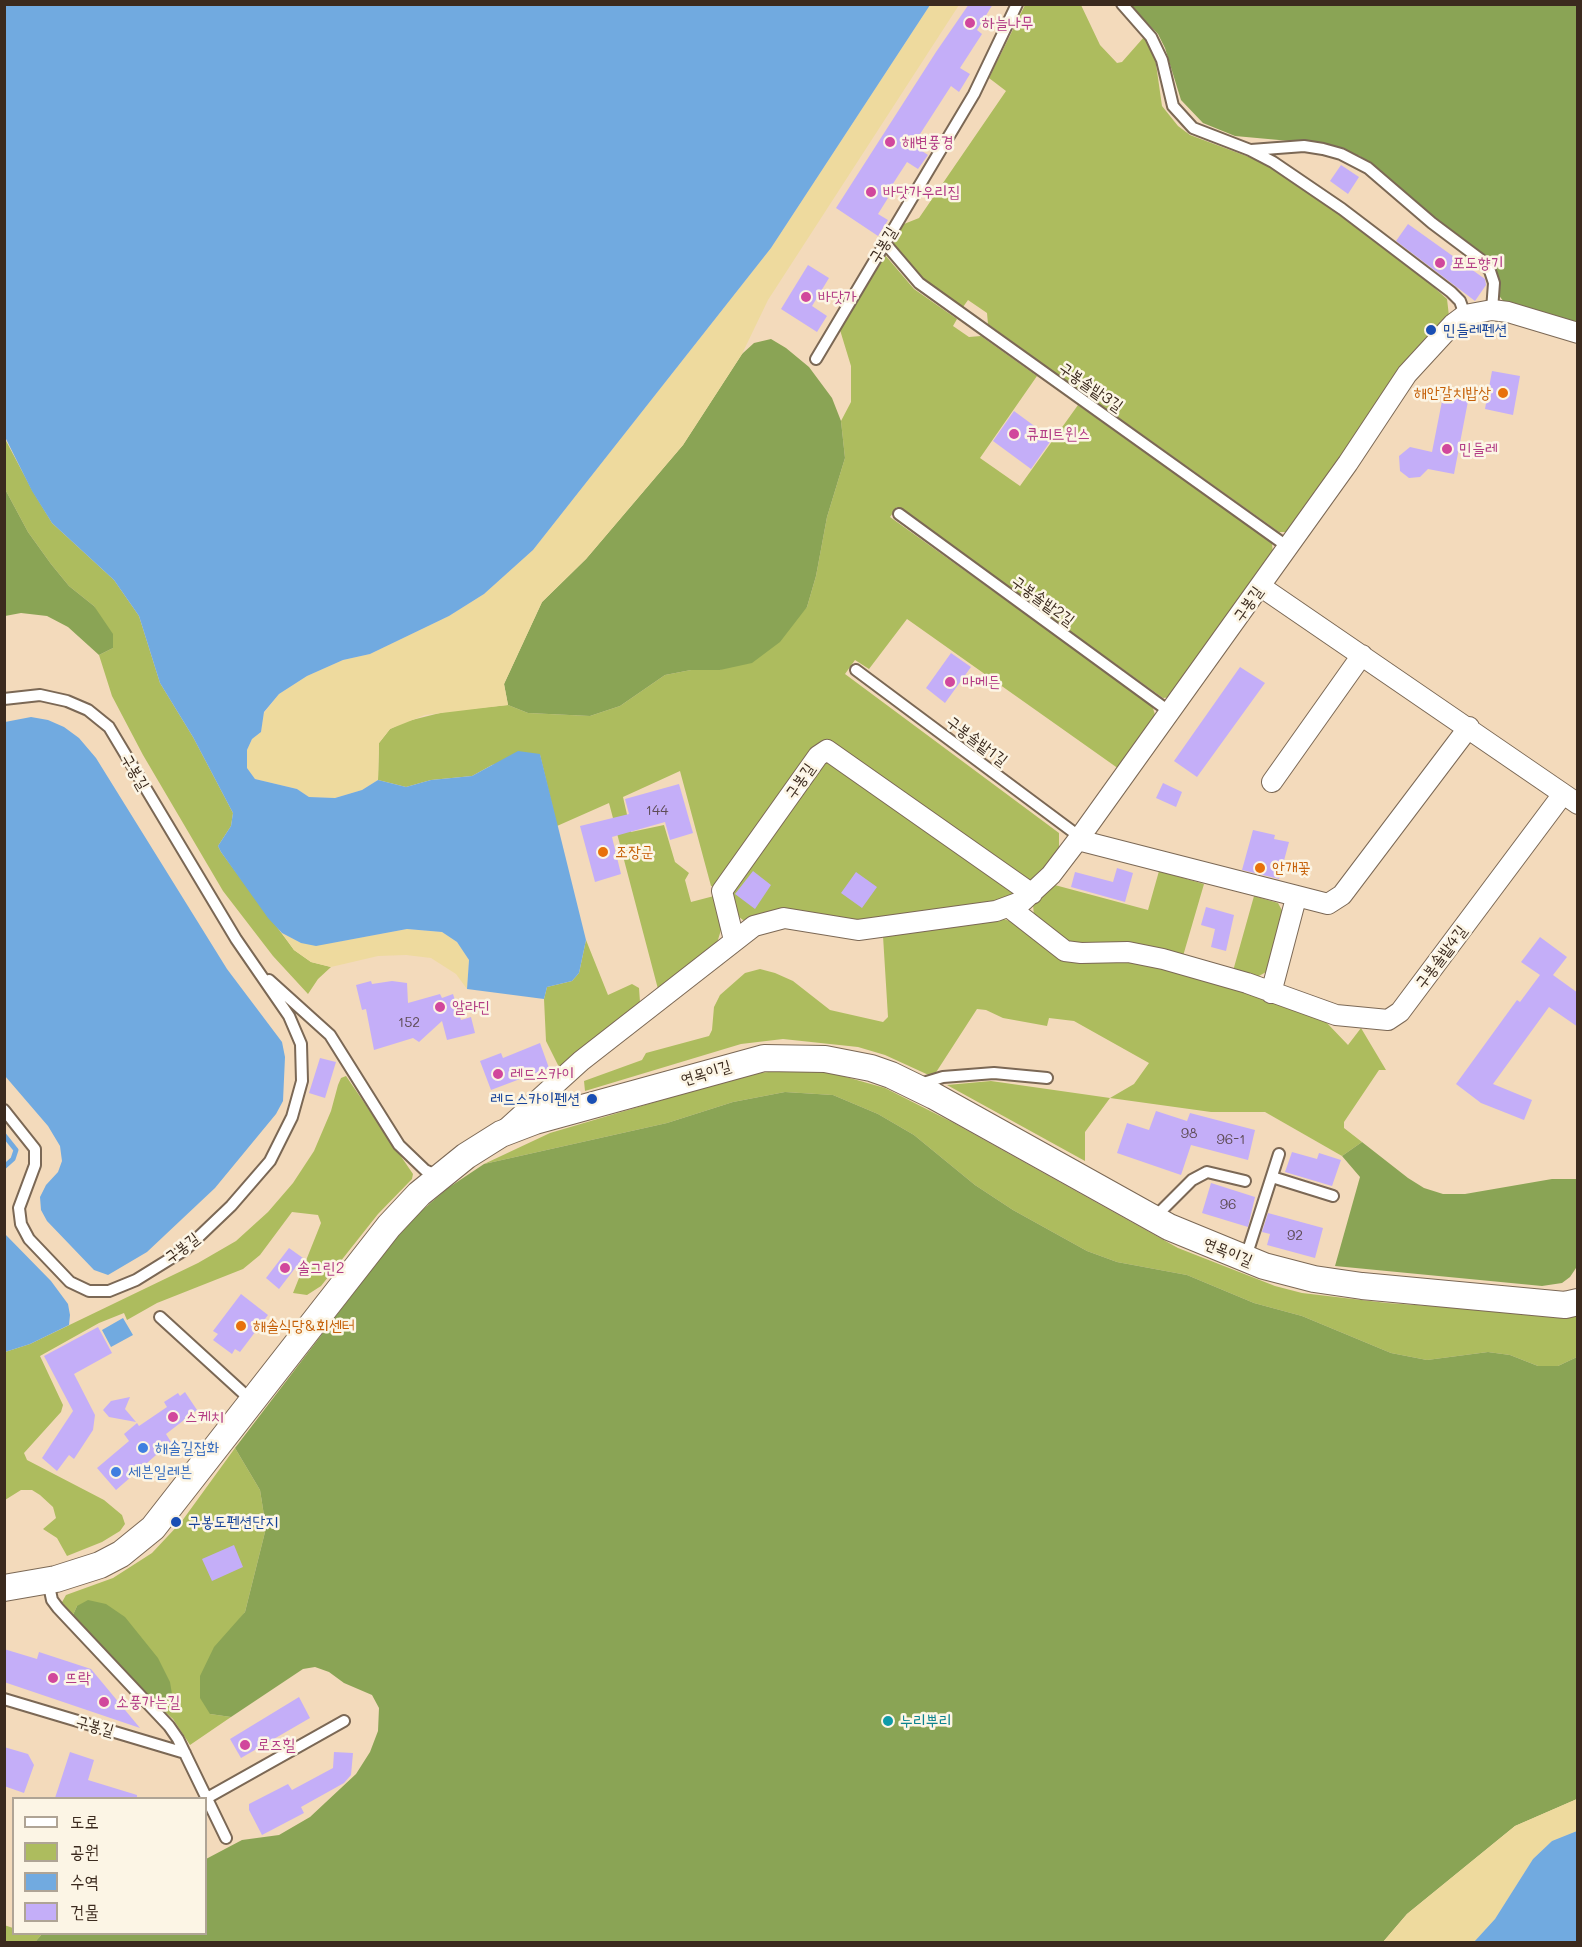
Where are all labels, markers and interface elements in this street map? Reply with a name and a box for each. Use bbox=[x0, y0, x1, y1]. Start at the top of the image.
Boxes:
place label: 하늘나무 bbox=[982, 13, 1034, 33]
marker: 하늘나무 bbox=[963, 16, 977, 30]
place label: 해변풍경 bbox=[902, 132, 954, 152]
marker: 해변풍경 bbox=[883, 135, 897, 149]
place label: 바닷가우리집 bbox=[883, 182, 960, 202]
marker: 바닷가우리집 bbox=[864, 185, 878, 199]
street label: 구봉길 bbox=[865, 224, 901, 266]
place label: 포도향기 bbox=[1452, 253, 1504, 273]
marker: 포도향기 bbox=[1433, 256, 1447, 270]
place label: 바닷가 bbox=[818, 287, 857, 307]
marker: 바닷가 bbox=[799, 290, 813, 304]
place label: 민들레펜션 bbox=[1443, 320, 1507, 340]
marker: 민들레펜션 bbox=[1424, 323, 1438, 337]
street label: 구봉솔밭3길 bbox=[1055, 358, 1127, 416]
place label: 해안갈치밥상 bbox=[1414, 383, 1491, 403]
marker: 해안갈치밥상 bbox=[1496, 386, 1510, 400]
place label: 큐피트윈스 bbox=[1026, 424, 1090, 444]
marker: 큐피트윈스 bbox=[1007, 427, 1021, 441]
place label: 민들레 bbox=[1459, 439, 1498, 459]
marker: 민들레 bbox=[1440, 442, 1454, 456]
street label: 구봉솔밭2길 bbox=[1008, 572, 1078, 630]
street label: 구봉길 bbox=[1229, 583, 1267, 625]
place label: 마메든 bbox=[962, 672, 1001, 692]
marker: 마메든 bbox=[943, 675, 957, 689]
street label: 구봉솔밭1길 bbox=[943, 712, 1011, 770]
street label: 구봉길 bbox=[117, 750, 153, 794]
street label: 구봉길 bbox=[781, 760, 819, 802]
house number: 144 bbox=[646, 803, 668, 819]
place label: 조장군 bbox=[615, 842, 654, 862]
marker: 조장군 bbox=[596, 845, 610, 859]
place label: 안개꽃 bbox=[1272, 858, 1311, 878]
marker: 안개꽃 bbox=[1253, 861, 1267, 875]
street label: 구봉솔밭4길 bbox=[1411, 922, 1471, 992]
place label: 알라딘 bbox=[452, 997, 491, 1017]
marker: 알라딘 bbox=[433, 1000, 447, 1014]
house number: 152 bbox=[398, 1015, 420, 1031]
street label: 연목이길 bbox=[679, 1056, 733, 1090]
place label: 레드스카이 bbox=[510, 1064, 574, 1084]
marker: 레드스카이 bbox=[491, 1067, 505, 1081]
place label: 레드스카이펜션 bbox=[490, 1089, 580, 1109]
marker: 레드스카이펜션 bbox=[585, 1092, 599, 1106]
house number: 98 bbox=[1181, 1126, 1197, 1142]
house number: 96-1 bbox=[1217, 1132, 1245, 1148]
house number: 96 bbox=[1220, 1197, 1236, 1213]
house number: 92 bbox=[1287, 1228, 1303, 1244]
street label: 구봉길 bbox=[161, 1229, 203, 1267]
street label: 연목이길 bbox=[1201, 1233, 1255, 1271]
place label: 솔그린2 bbox=[297, 1258, 345, 1278]
marker: 솔그린2 bbox=[278, 1261, 292, 1275]
place label: 해솔식당&회센터 bbox=[253, 1316, 355, 1336]
marker: 해솔식당&회센터 bbox=[234, 1319, 248, 1333]
place label: 스케치 bbox=[185, 1407, 224, 1427]
marker: 스케치 bbox=[166, 1410, 180, 1424]
place label: 해솔길잡화 bbox=[155, 1438, 219, 1458]
marker: 해솔길잡화 bbox=[136, 1441, 150, 1455]
place label: 세븐일레븐 bbox=[128, 1462, 192, 1482]
marker: 세븐일레븐 bbox=[109, 1465, 123, 1479]
place label: 구봉도펜션단지 bbox=[188, 1512, 278, 1532]
marker: 구봉도펜션단지 bbox=[169, 1515, 183, 1529]
place label: 뜨락 bbox=[65, 1668, 91, 1688]
marker: 뜨락 bbox=[46, 1671, 60, 1685]
place label: 소풍가는길 bbox=[116, 1692, 180, 1712]
marker: 소풍가는길 bbox=[97, 1695, 111, 1709]
street label: 구봉길 bbox=[74, 1711, 116, 1741]
place label: 누리뿌리 bbox=[900, 1711, 952, 1731]
marker: 누리뿌리 bbox=[881, 1714, 895, 1728]
place label: 로즈힐 bbox=[257, 1735, 296, 1755]
marker: 로즈힐 bbox=[238, 1738, 252, 1752]
legend bbox=[12, 1797, 207, 1935]
text: 도로 bbox=[70, 1809, 99, 1833]
text: 공원 bbox=[70, 1839, 99, 1863]
text: 수역 bbox=[70, 1869, 99, 1893]
text: 건물 bbox=[70, 1899, 99, 1923]

